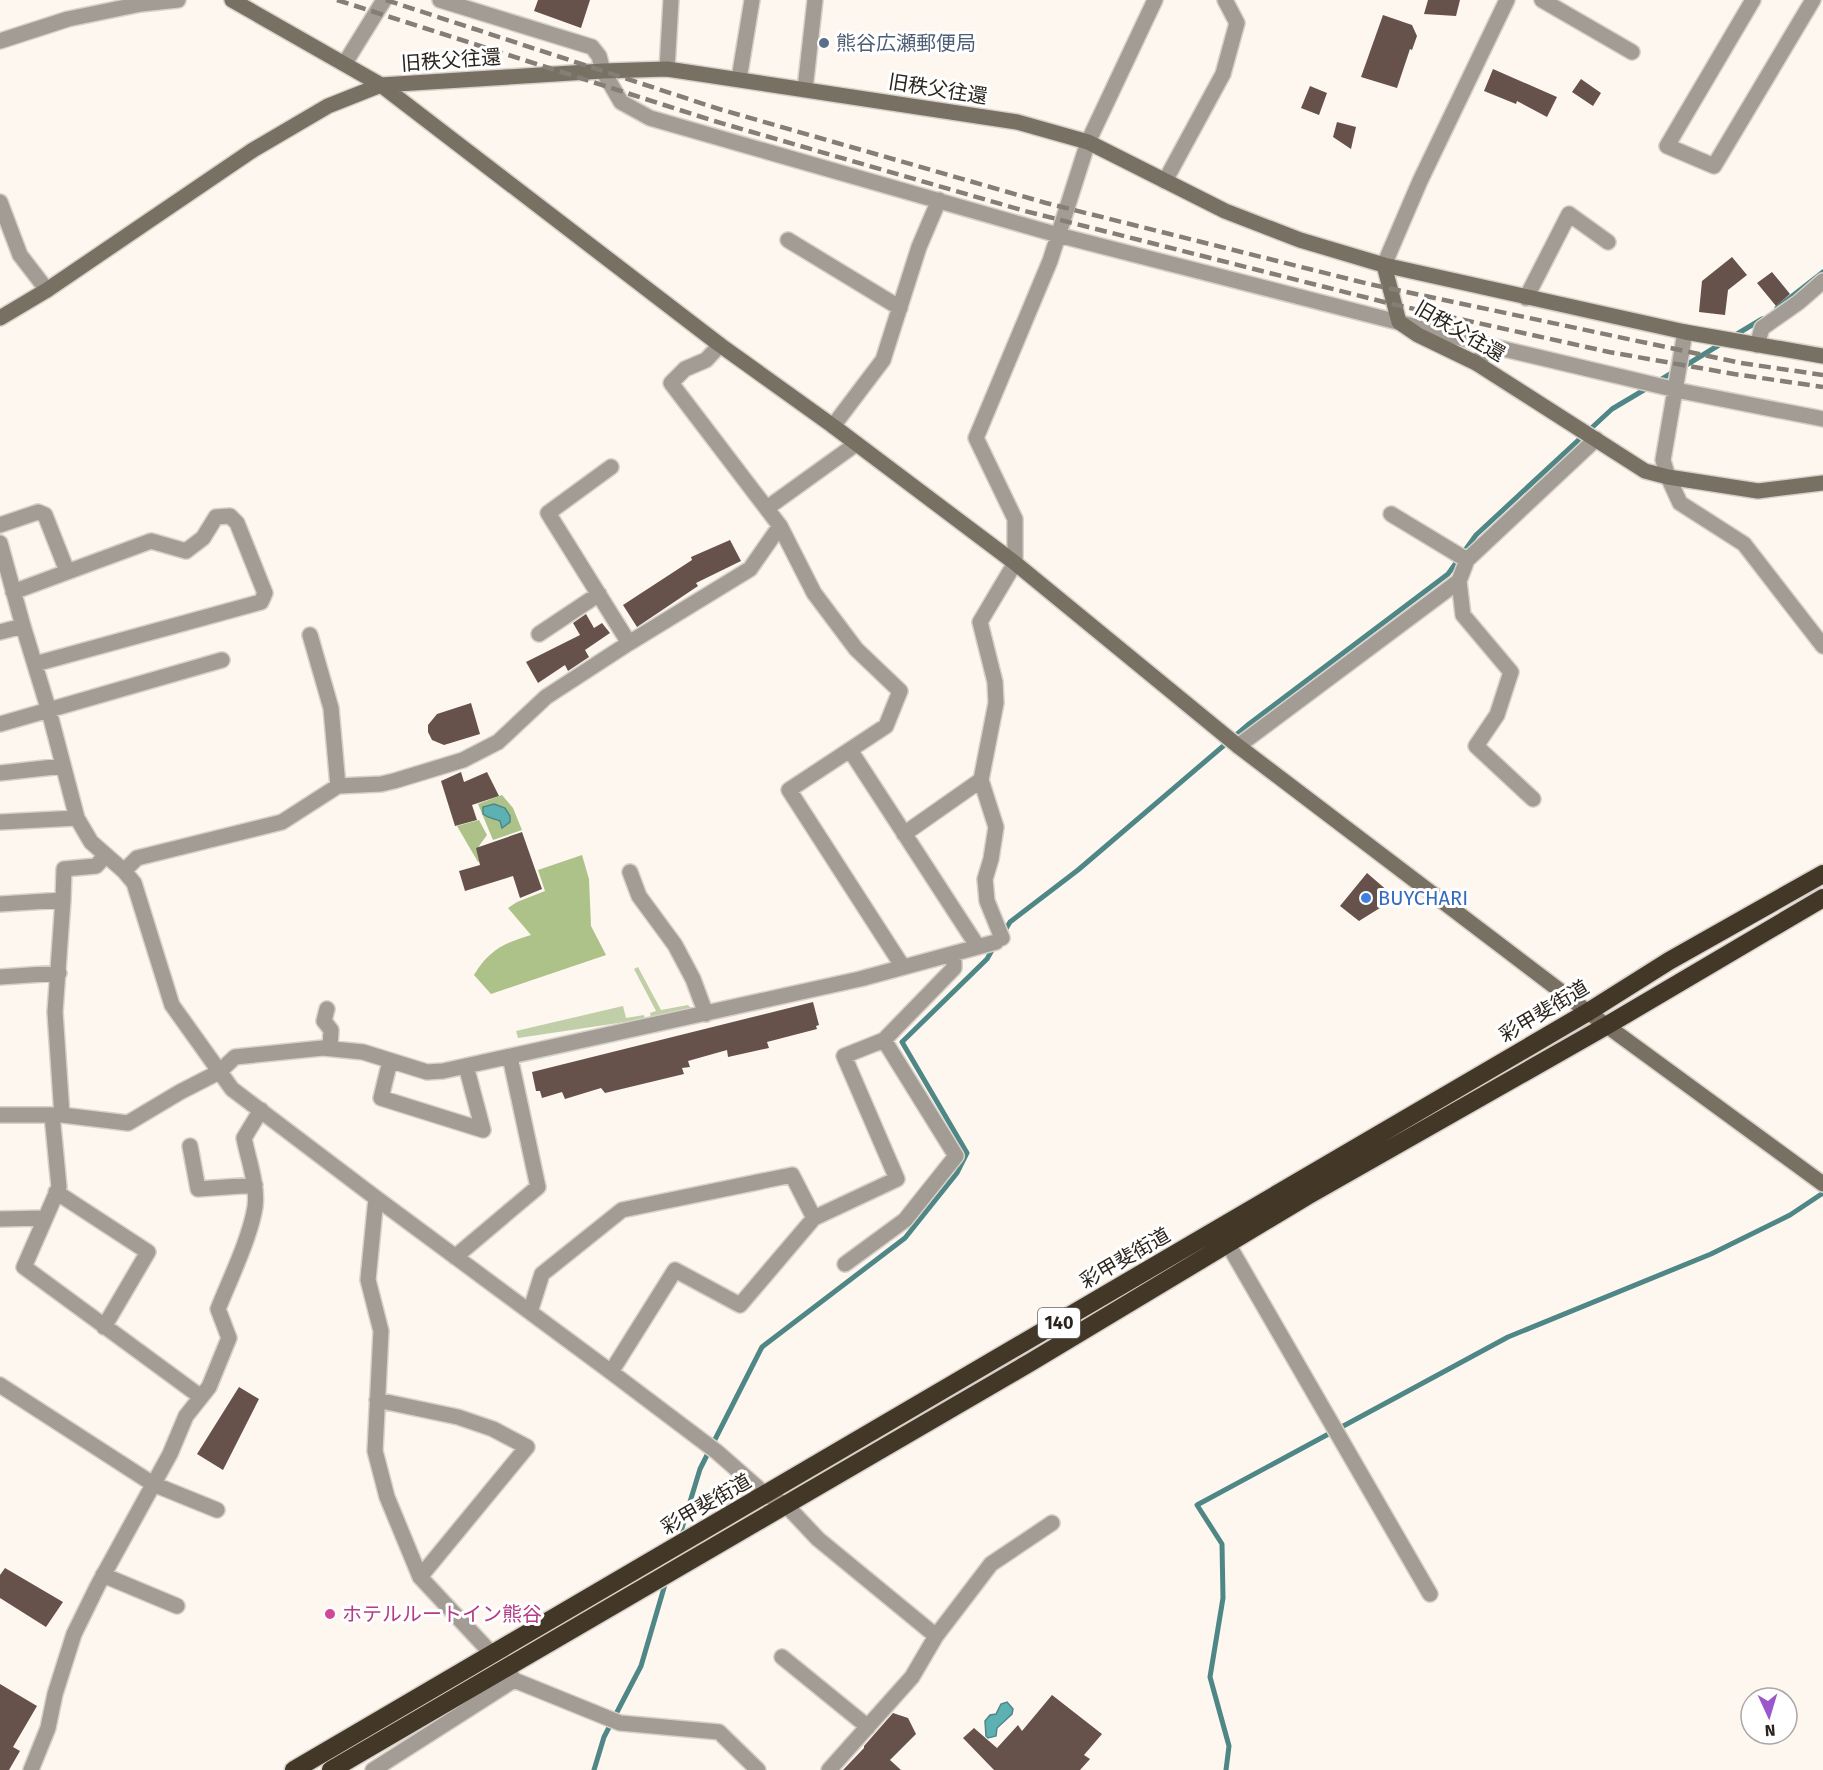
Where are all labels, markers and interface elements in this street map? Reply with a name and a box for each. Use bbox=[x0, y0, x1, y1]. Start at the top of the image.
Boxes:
place label: 熊谷広瀬郵便局 bbox=[836, 31, 976, 55]
marker: 熊谷広瀬郵便局 bbox=[817, 36, 831, 50]
street label: 旧秩父往還 bbox=[400, 45, 502, 75]
street label: 旧秩父往還 bbox=[887, 69, 989, 109]
street label: 旧秩父往還 bbox=[1411, 296, 1509, 366]
place label: BUYCHARI bbox=[1378, 886, 1468, 910]
marker: BUYCHARI bbox=[1359, 891, 1373, 905]
street label: 彩甲斐街道 bbox=[1495, 975, 1593, 1047]
street label: 彩甲斐街道 bbox=[1076, 1223, 1174, 1293]
road number: 140 bbox=[1038, 1308, 1080, 1338]
street label: 彩甲斐街道 bbox=[657, 1469, 755, 1539]
place label: ホテルルートイン熊谷 bbox=[342, 1602, 542, 1626]
marker: ホテルルートイン熊谷 bbox=[323, 1607, 337, 1621]
north arrow bbox=[1739, 1686, 1799, 1746]
text: N bbox=[1764, 1721, 1776, 1740]

